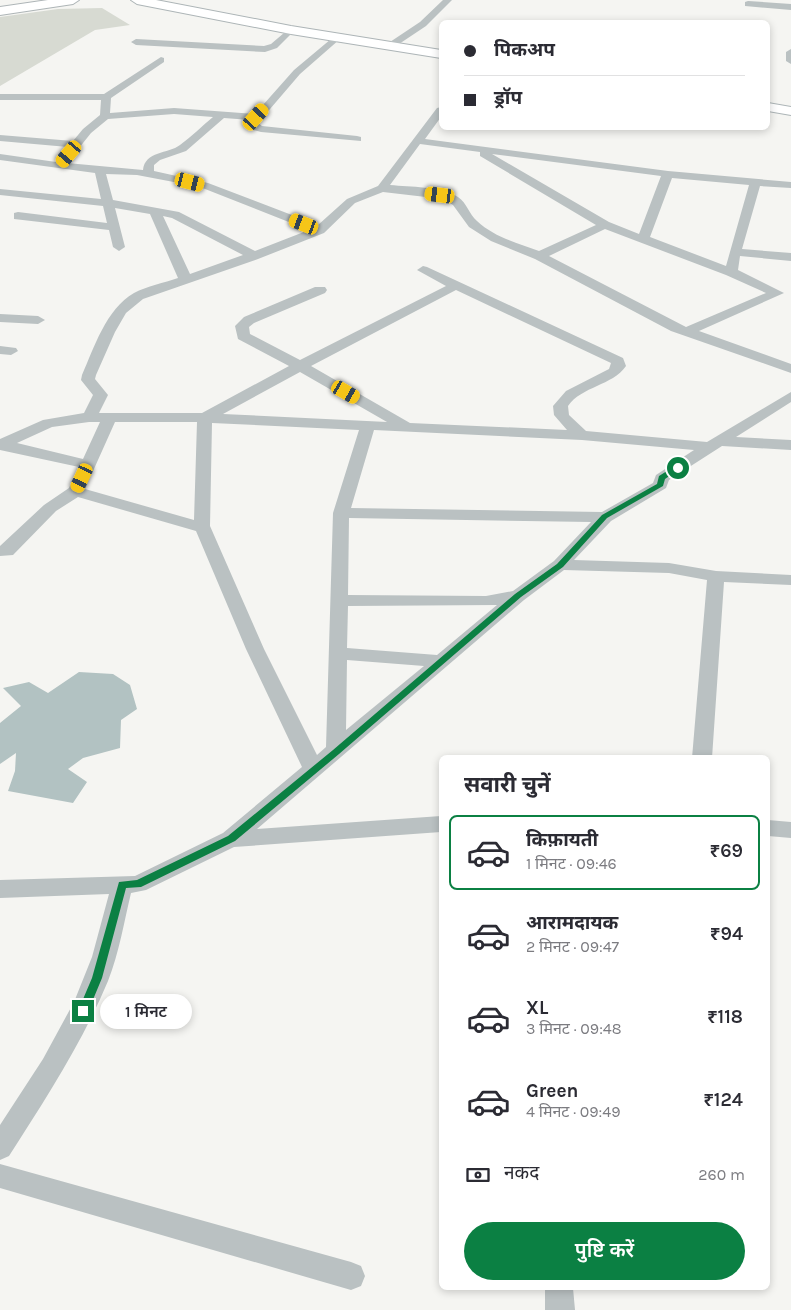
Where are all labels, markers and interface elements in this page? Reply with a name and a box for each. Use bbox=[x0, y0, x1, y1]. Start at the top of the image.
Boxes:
text: पिकअप bbox=[494, 39, 555, 61]
text: ड्रॉप bbox=[494, 87, 522, 109]
car bbox=[240, 101, 271, 133]
car bbox=[53, 138, 84, 170]
car bbox=[173, 171, 206, 193]
car bbox=[424, 186, 455, 204]
car bbox=[287, 212, 320, 236]
car bbox=[329, 378, 362, 406]
route start bbox=[667, 457, 689, 479]
car bbox=[68, 461, 95, 495]
text: सवारी चुनें bbox=[464, 772, 551, 798]
text: किफ़ायती bbox=[526, 829, 598, 851]
icon: car bbox=[466, 830, 511, 875]
text: ₹69 bbox=[710, 840, 743, 862]
text: 1 मिनट · 09:46 bbox=[526, 854, 617, 873]
text: आरामदायक bbox=[526, 912, 618, 934]
icon: car bbox=[466, 913, 511, 958]
text: ₹94 bbox=[710, 923, 743, 945]
text: 2 मिनट · 09:47 bbox=[526, 937, 619, 956]
callout: 1 मिनट bbox=[100, 994, 193, 1028]
icon: car bbox=[466, 996, 511, 1041]
text: XL bbox=[526, 997, 548, 1019]
route end bbox=[72, 1000, 94, 1022]
text: 1 मिनट bbox=[125, 1002, 167, 1021]
text: ₹118 bbox=[707, 1006, 743, 1028]
text: 3 मिनट · 09:48 bbox=[526, 1019, 622, 1038]
icon: car bbox=[466, 1079, 511, 1124]
text: Green bbox=[526, 1080, 578, 1102]
text: ₹124 bbox=[703, 1089, 743, 1111]
text: 4 मिनट · 09:49 bbox=[526, 1102, 621, 1121]
icon: cash bbox=[464, 1161, 492, 1189]
text: नकद bbox=[504, 1162, 539, 1184]
text: 260 m bbox=[698, 1165, 745, 1184]
button: पुष्टि करें bbox=[464, 1222, 745, 1280]

